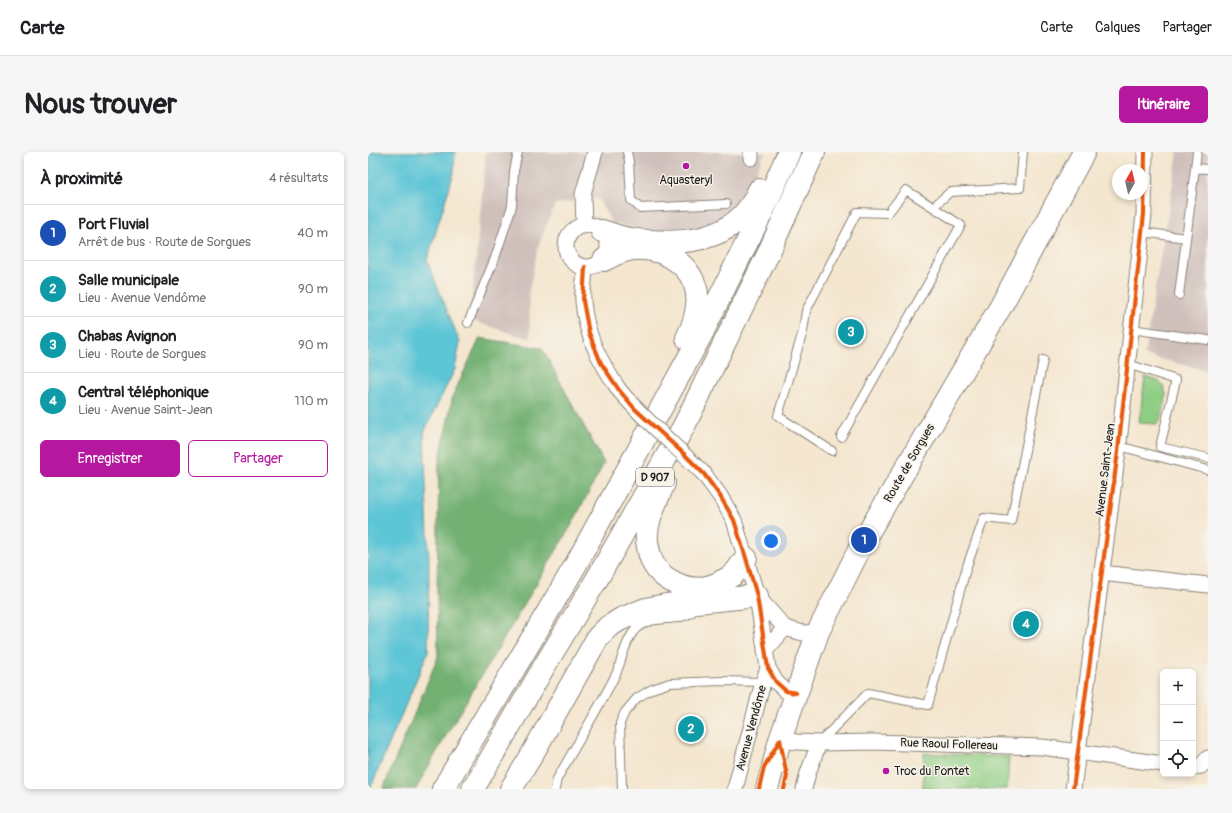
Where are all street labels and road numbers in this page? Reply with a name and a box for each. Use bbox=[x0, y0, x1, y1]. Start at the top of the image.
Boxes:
street label: Route de Sorgues bbox=[881, 421, 938, 505]
street label: Avenue Saint-Jean bbox=[1092, 422, 1119, 518]
road number: D 907 bbox=[636, 468, 674, 486]
street label: Avenue Vendôme bbox=[733, 684, 770, 773]
street label: Rue Raoul Follereau bbox=[900, 735, 998, 754]

